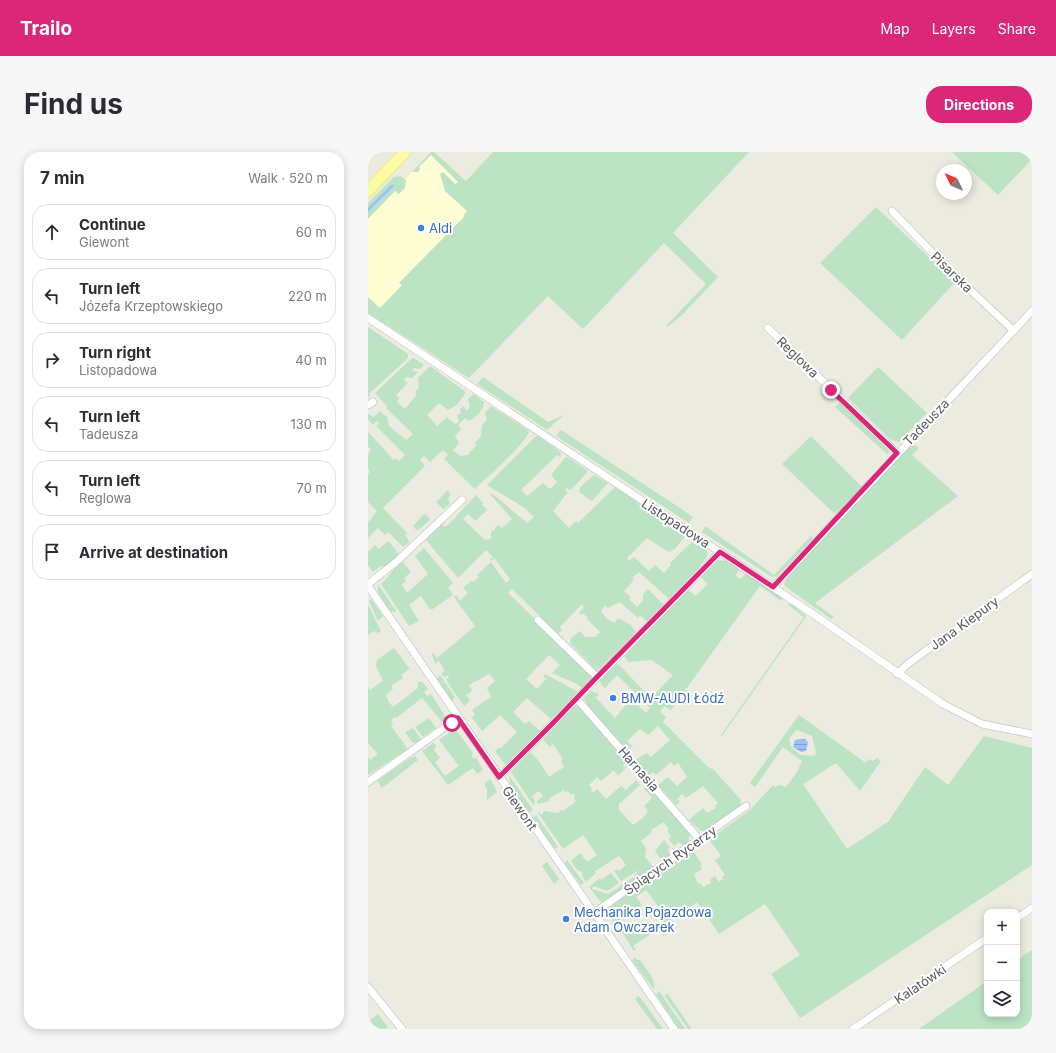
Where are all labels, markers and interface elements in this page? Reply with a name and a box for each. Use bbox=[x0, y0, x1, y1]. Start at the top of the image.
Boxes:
text: Trailo bbox=[20, 17, 72, 40]
text: Map bbox=[881, 20, 910, 37]
text: Layers bbox=[932, 20, 976, 37]
text: Share bbox=[998, 20, 1036, 37]
button: Directions bbox=[926, 86, 1032, 123]
text: Find us bbox=[24, 87, 123, 121]
north arrow bbox=[936, 164, 972, 200]
text: 7 min bbox=[40, 168, 85, 188]
text: Walk · 520 m bbox=[248, 170, 328, 186]
text: Continue bbox=[79, 215, 146, 234]
place label: Aldi bbox=[429, 220, 452, 236]
icon: ahead bbox=[41, 221, 63, 243]
marker: Aldi bbox=[416, 223, 426, 233]
text: 60 m bbox=[296, 224, 327, 240]
text: Giewont bbox=[79, 234, 129, 250]
street label: Pisarska bbox=[928, 248, 976, 296]
text: Turn left bbox=[79, 279, 140, 298]
icon: left bbox=[41, 285, 63, 307]
text: 220 m bbox=[288, 288, 327, 304]
text: Józefa Krzeptowskiego bbox=[79, 298, 223, 314]
street label: Reglowa bbox=[774, 333, 822, 381]
text: Turn right bbox=[79, 343, 151, 362]
icon: right bbox=[41, 349, 63, 371]
text: 40 m bbox=[295, 352, 327, 368]
text: Listopadowa bbox=[79, 362, 157, 378]
route end bbox=[822, 381, 840, 399]
street label: Tadeusza bbox=[900, 395, 952, 449]
text: Turn left bbox=[79, 407, 140, 426]
icon: left bbox=[41, 413, 63, 435]
text: 130 m bbox=[290, 416, 327, 432]
text: Tadeusza bbox=[79, 426, 138, 442]
text: Turn left bbox=[79, 471, 140, 490]
icon: left bbox=[41, 477, 63, 499]
text: 70 m bbox=[297, 480, 327, 496]
text: Reglowa bbox=[79, 490, 131, 506]
street label: Listopadowa bbox=[639, 495, 713, 551]
icon: arrive bbox=[41, 541, 63, 563]
text: Arrive at destination bbox=[79, 543, 228, 562]
street label: Jana Kiepury bbox=[927, 593, 1001, 653]
place label: BMW-AUDI Łódź bbox=[621, 690, 725, 706]
marker: BMW-AUDI Łódź bbox=[608, 693, 618, 703]
route start bbox=[443, 714, 461, 732]
street label: Harnasia bbox=[615, 743, 663, 795]
street label: Giewont bbox=[499, 783, 541, 833]
street label: Śpiących Rycerzy bbox=[621, 822, 719, 898]
place label: Mechanika Pojazdowa Adam Owczarek bbox=[574, 904, 712, 935]
map controls bbox=[984, 909, 1020, 1017]
button: + bbox=[984, 909, 1020, 945]
marker: Mechanika Pojazdowa Adam Owczarek bbox=[561, 914, 571, 924]
button: − bbox=[984, 945, 1020, 981]
street label: Kalatówki bbox=[891, 961, 949, 1007]
button: layers bbox=[984, 981, 1020, 1017]

